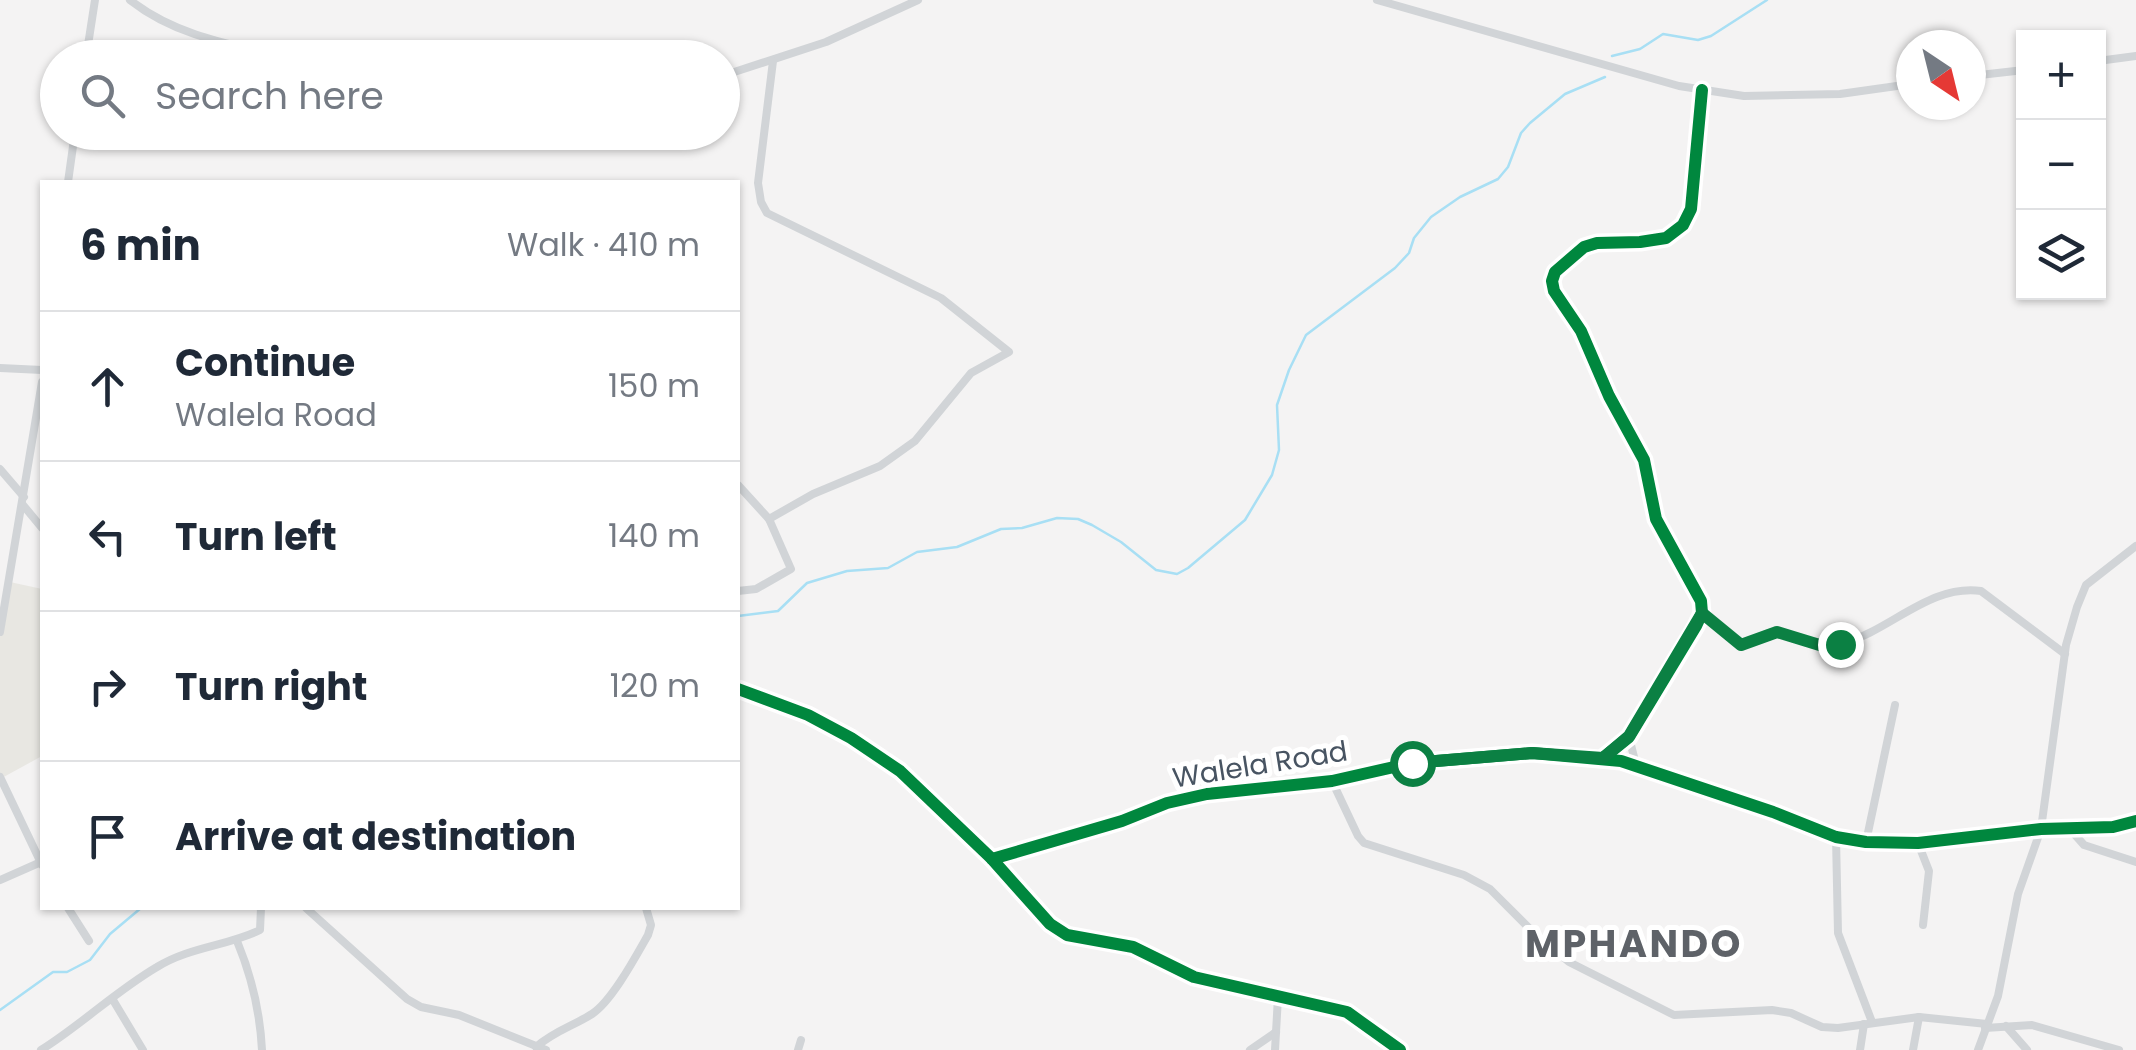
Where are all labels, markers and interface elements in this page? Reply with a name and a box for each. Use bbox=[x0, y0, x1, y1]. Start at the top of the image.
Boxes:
north arrow bbox=[1896, 30, 1986, 120]
map controls bbox=[2016, 30, 2106, 300]
button: + bbox=[2016, 30, 2106, 120]
search box bbox=[40, 40, 740, 150]
icon: search bbox=[75, 68, 130, 123]
text: Search here bbox=[155, 69, 384, 122]
button: − bbox=[2016, 120, 2106, 210]
button: layers bbox=[2016, 210, 2106, 300]
text: 6 min bbox=[80, 216, 201, 275]
text: Walk · 410 m bbox=[507, 222, 700, 267]
text: Continue bbox=[175, 336, 355, 389]
icon: ahead bbox=[80, 359, 135, 414]
text: 150 m bbox=[608, 363, 700, 408]
text: Walela Road bbox=[175, 392, 377, 437]
icon: left bbox=[80, 509, 135, 564]
text: Turn left bbox=[175, 510, 337, 563]
text: 140 m bbox=[608, 513, 700, 558]
route end bbox=[1818, 622, 1864, 668]
icon: right bbox=[80, 659, 135, 714]
text: Turn right bbox=[175, 660, 367, 713]
text: 120 m bbox=[610, 663, 700, 708]
street label: Walela Road bbox=[1170, 731, 1350, 798]
route start bbox=[1390, 741, 1436, 787]
icon: arrive bbox=[80, 809, 135, 864]
text: Arrive at destination bbox=[175, 810, 576, 863]
district label: MPHANDO bbox=[1525, 917, 1743, 970]

